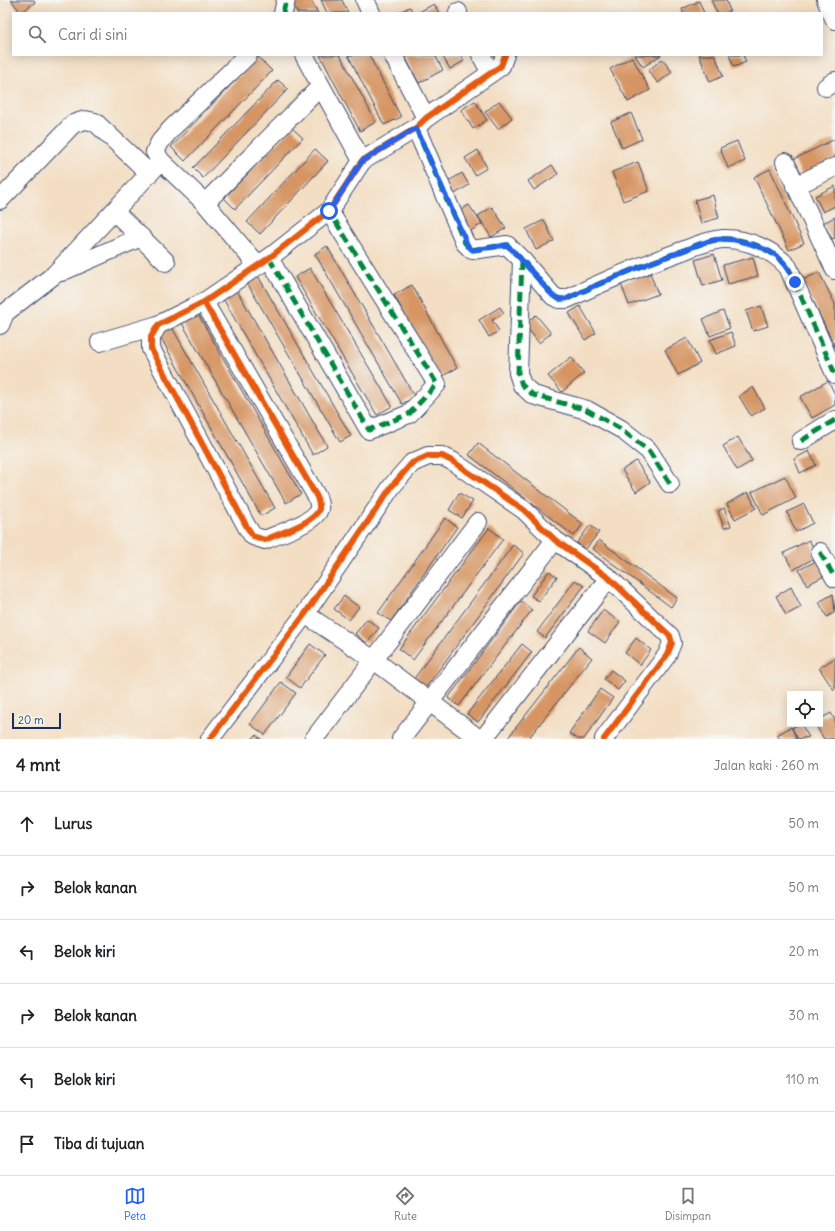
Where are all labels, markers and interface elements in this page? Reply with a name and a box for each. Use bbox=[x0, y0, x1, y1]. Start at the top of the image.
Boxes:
search box bbox=[12, 12, 823, 56]
icon: search bbox=[26, 23, 48, 45]
text: Cari di sini bbox=[58, 25, 127, 44]
route start bbox=[320, 202, 338, 220]
route end bbox=[786, 273, 804, 291]
map controls bbox=[787, 691, 823, 727]
button: locate bbox=[787, 691, 823, 727]
scale bar bbox=[12, 711, 61, 730]
text: 20 m bbox=[18, 713, 44, 727]
text: 4 mnt bbox=[16, 754, 60, 776]
text: Jalan kaki · 260 m bbox=[714, 757, 819, 774]
icon: ahead bbox=[16, 813, 38, 835]
text: Lurus bbox=[54, 814, 92, 833]
text: 50 m bbox=[788, 815, 819, 832]
icon: right bbox=[16, 877, 38, 899]
text: Belok kanan bbox=[54, 878, 137, 897]
text: 50 m bbox=[788, 879, 819, 896]
icon: left bbox=[16, 941, 38, 963]
text: Belok kiri bbox=[54, 942, 115, 961]
text: 20 m bbox=[789, 943, 819, 960]
icon: right bbox=[16, 1005, 38, 1027]
text: Belok kanan bbox=[54, 1006, 137, 1025]
text: 30 m bbox=[789, 1007, 819, 1024]
icon: left bbox=[16, 1069, 38, 1091]
text: Belok kiri bbox=[54, 1070, 115, 1089]
text: 110 m bbox=[786, 1071, 819, 1088]
icon: arrive bbox=[16, 1133, 38, 1155]
text: Tiba di tujuan bbox=[54, 1134, 144, 1153]
tab: Peta bbox=[124, 1185, 146, 1223]
tab: Rute bbox=[394, 1185, 417, 1223]
tab: Disimpan bbox=[665, 1185, 711, 1223]

